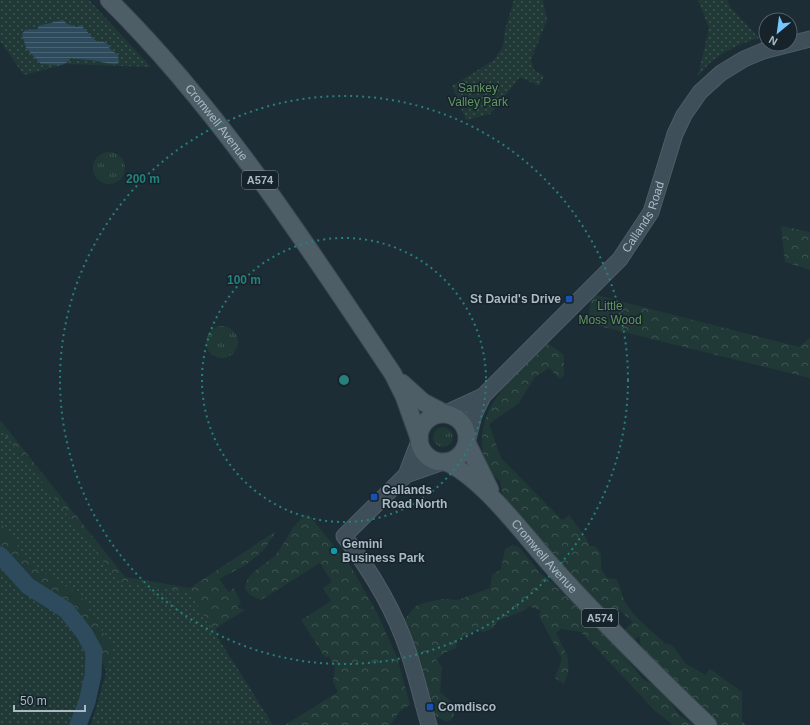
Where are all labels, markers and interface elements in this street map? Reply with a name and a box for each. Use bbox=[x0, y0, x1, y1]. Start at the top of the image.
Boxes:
north arrow bbox=[758, 12, 798, 52]
text: N bbox=[767, 34, 780, 48]
street label: Cromwell Avenue bbox=[182, 81, 251, 164]
park label: Sankey Valley Park bbox=[448, 81, 509, 109]
road number: A574 bbox=[242, 171, 278, 189]
text: 200 m bbox=[126, 172, 160, 186]
street label: Callands Road bbox=[619, 180, 667, 255]
text: 100 m bbox=[227, 273, 261, 287]
place label: St David's Drive bbox=[470, 292, 561, 306]
marker: St David's Drive bbox=[564, 294, 574, 304]
park label: Little Moss Wood bbox=[578, 299, 642, 327]
centre of rings bbox=[337, 373, 351, 387]
place label: Callands Road North bbox=[382, 483, 447, 511]
marker: Callands Road North bbox=[369, 492, 379, 502]
street label: Cromwell Avenue bbox=[508, 517, 580, 596]
place label: Gemini Business Park bbox=[342, 537, 425, 565]
marker: Gemini Business Park bbox=[329, 546, 339, 556]
road number: A574 bbox=[582, 609, 618, 627]
scale bar bbox=[14, 687, 85, 713]
text: 50 m bbox=[20, 694, 47, 708]
place label: Comdisco bbox=[438, 700, 496, 714]
marker: Comdisco bbox=[425, 702, 435, 712]

